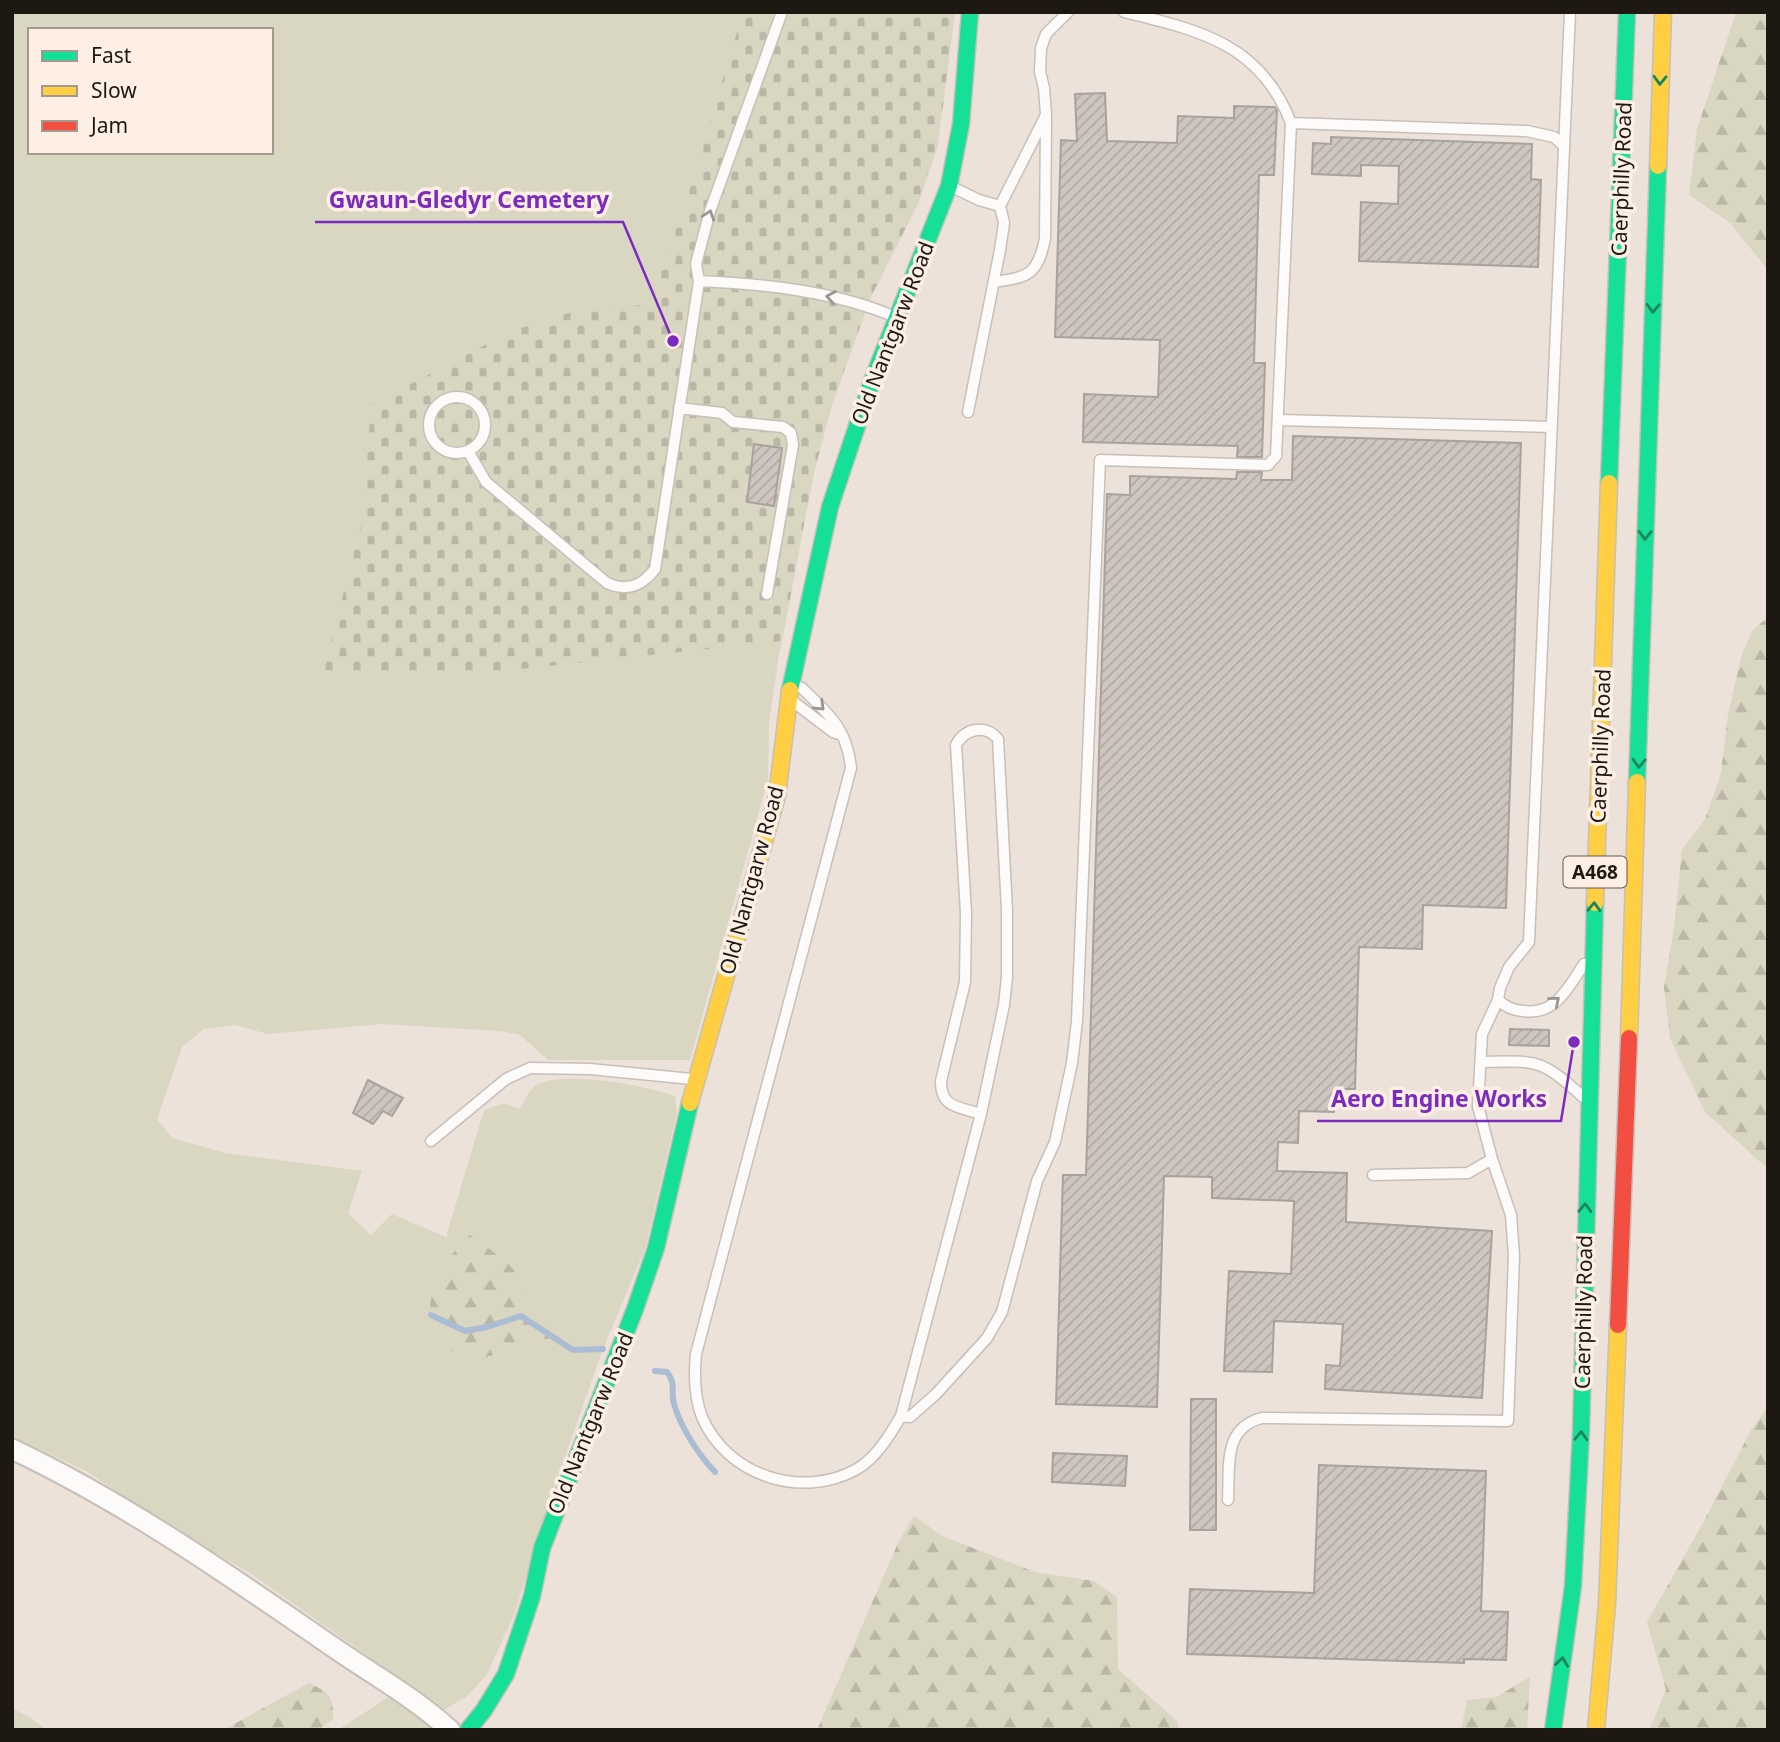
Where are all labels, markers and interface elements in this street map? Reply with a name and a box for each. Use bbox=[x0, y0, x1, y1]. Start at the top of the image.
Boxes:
legend bbox=[28, 28, 273, 154]
text: Fast bbox=[91, 41, 132, 69]
one-way arrow bbox=[1653, 75, 1668, 86]
text: Slow bbox=[91, 76, 137, 104]
street label: Caerphilly Road bbox=[1604, 101, 1638, 257]
text: Jam bbox=[89, 111, 128, 139]
callout: Gwaun-Gledyr Cemetery bbox=[315, 178, 623, 222]
text: Gwaun-Gledyr Cemetery bbox=[329, 183, 610, 215]
one-way arrow bbox=[701, 209, 715, 221]
street label: Old Nantgarw Road bbox=[844, 237, 940, 429]
one-way arrow bbox=[825, 290, 837, 305]
one-way arrow bbox=[1645, 303, 1660, 314]
one-way arrow bbox=[1637, 530, 1653, 541]
street label: Caerphilly Road bbox=[1583, 668, 1617, 824]
one-way arrow bbox=[812, 698, 825, 711]
one-way arrow bbox=[1632, 757, 1647, 768]
street label: Old Nantgarw Road bbox=[712, 783, 790, 977]
road number: A468 bbox=[1564, 856, 1626, 888]
one-way arrow bbox=[1587, 902, 1602, 913]
one-way arrow bbox=[1547, 997, 1560, 1010]
callout: Aero Engine Works bbox=[1317, 1077, 1561, 1121]
text: Aero Engine Works bbox=[1331, 1082, 1547, 1114]
one-way arrow bbox=[1578, 1202, 1593, 1213]
street label: Caerphilly Road bbox=[1568, 1235, 1598, 1389]
street label: Old Nantgarw Road bbox=[541, 1328, 639, 1518]
one-way arrow bbox=[1573, 1430, 1588, 1441]
one-way arrow bbox=[1555, 1656, 1570, 1668]

